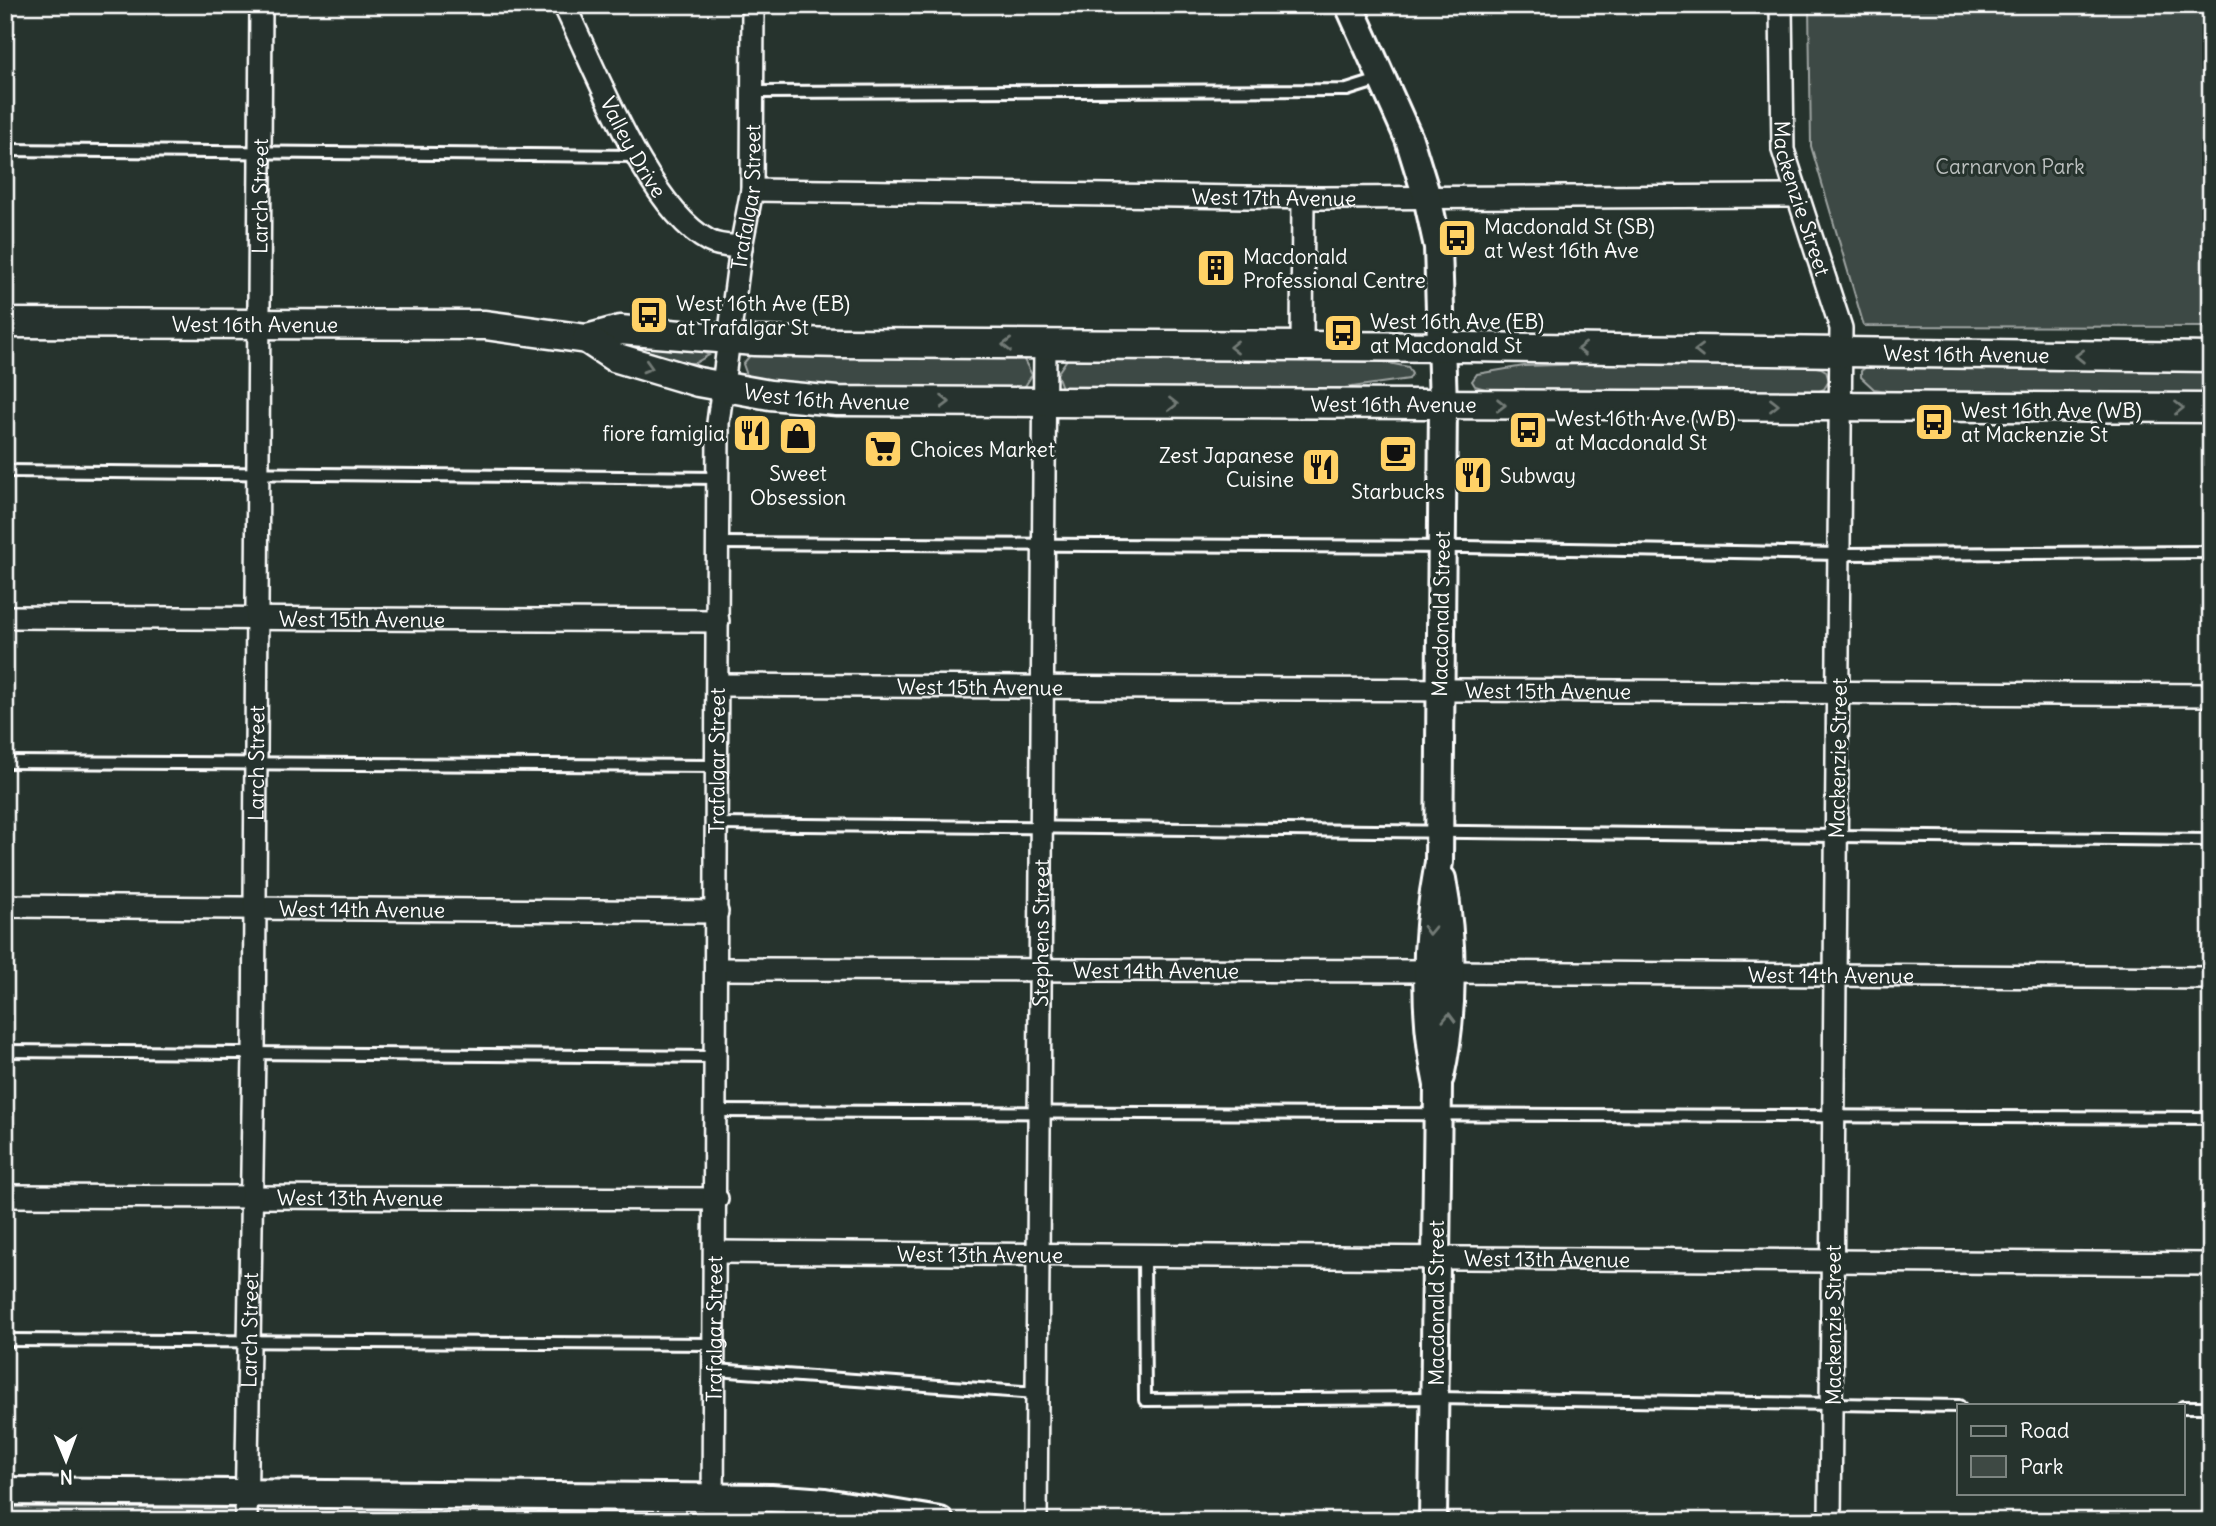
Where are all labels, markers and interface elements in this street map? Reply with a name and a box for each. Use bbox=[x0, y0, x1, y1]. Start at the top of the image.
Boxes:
street label: Valley Drive bbox=[595, 92, 673, 203]
street label: Mackenzie Street bbox=[1769, 120, 1837, 279]
street label: Trafalgar Street bbox=[725, 124, 766, 271]
street label: Larch Street bbox=[246, 138, 274, 254]
park label: Carnarvon Park bbox=[1935, 153, 2085, 180]
street label: West 17th Avenue bbox=[1191, 183, 1356, 212]
place label: Macdonald St (SB) at West 16th Ave bbox=[1484, 213, 1655, 264]
bus stop icon: Macdonald St (SB) at West 16th Ave bbox=[1436, 217, 1478, 259]
place label: Macdonald Professional Centre bbox=[1243, 243, 1426, 294]
building icon: Macdonald Professional Centre bbox=[1195, 247, 1237, 289]
place label: West 16th Ave (EB) at Trafalgar St bbox=[676, 290, 850, 341]
bus stop icon: West 16th Ave (EB) at Trafalgar St bbox=[628, 294, 670, 336]
place label: West 16th Ave (EB) at Macdonald St bbox=[1370, 308, 1544, 359]
street label: West 16th Avenue bbox=[172, 310, 338, 338]
bus stop icon: West 16th Ave (EB) at Macdonald St bbox=[1322, 312, 1364, 354]
one-way arrow bbox=[1001, 337, 1011, 353]
one-way arrow bbox=[1228, 339, 1239, 355]
street label: West 16th Avenue bbox=[1883, 339, 2050, 368]
one-way arrow bbox=[1576, 341, 1586, 357]
one-way arrow bbox=[1693, 344, 1704, 359]
one-way arrow bbox=[2074, 348, 2084, 364]
one-way arrow bbox=[642, 359, 654, 374]
street label: West 16th Avenue bbox=[742, 377, 910, 415]
street label: West 16th Avenue bbox=[1310, 390, 1477, 418]
one-way arrow bbox=[940, 395, 951, 410]
one-way arrow bbox=[1168, 396, 1179, 412]
one-way arrow bbox=[1496, 397, 1507, 413]
one-way arrow bbox=[1770, 397, 1780, 413]
place label: West 16th Ave (WB) at Mackenzie St bbox=[1961, 397, 2142, 448]
one-way arrow bbox=[2174, 400, 2184, 416]
bus stop icon: West 16th Ave (WB) at Mackenzie St bbox=[1913, 401, 1955, 443]
place label: West 16th Ave (WB) at Macdonald St bbox=[1555, 405, 1736, 456]
bus stop icon: West 16th Ave (WB) at Macdonald St bbox=[1507, 409, 1549, 451]
restaurant icon: fiore famiglia bbox=[731, 412, 773, 454]
shop icon: Sweet Obsession bbox=[777, 415, 819, 457]
place label: fiore famiglia bbox=[603, 420, 725, 447]
supermarket icon: Choices Market bbox=[862, 428, 904, 470]
cafe icon: Starbucks bbox=[1377, 433, 1419, 475]
place label: Choices Market bbox=[910, 436, 1055, 463]
place label: Zest Japanese Cuisine bbox=[1159, 442, 1294, 493]
restaurant icon: Zest Japanese Cuisine bbox=[1300, 446, 1342, 488]
restaurant icon: Subway bbox=[1452, 454, 1494, 496]
place label: Sweet Obsession bbox=[750, 460, 846, 511]
place label: Subway bbox=[1500, 462, 1576, 489]
place label: Starbucks bbox=[1351, 478, 1445, 505]
street label: Macdonald Street bbox=[1426, 531, 1456, 697]
street label: West 15th Avenue bbox=[279, 605, 445, 633]
street label: West 15th Avenue bbox=[897, 673, 1063, 701]
street label: West 15th Avenue bbox=[1465, 677, 1631, 705]
street label: Mackenzie Street bbox=[1823, 677, 1853, 839]
street label: Trafalgar Street bbox=[703, 688, 730, 834]
street label: Larch Street bbox=[242, 705, 270, 821]
street label: Stephens Street bbox=[1026, 859, 1055, 1007]
street label: West 14th Avenue bbox=[279, 895, 445, 923]
one-way arrow bbox=[1421, 924, 1436, 935]
street label: West 14th Avenue bbox=[1073, 957, 1239, 984]
street label: West 14th Avenue bbox=[1748, 961, 1914, 989]
one-way arrow bbox=[1441, 1012, 1457, 1023]
street label: West 13th Avenue bbox=[277, 1184, 443, 1211]
street label: Macdonald Street bbox=[1423, 1220, 1450, 1386]
street label: West 13th Avenue bbox=[897, 1240, 1063, 1268]
street label: West 13th Avenue bbox=[1464, 1245, 1630, 1273]
street label: Mackenzie Street bbox=[1820, 1245, 1847, 1405]
street label: Trafalgar Street bbox=[700, 1256, 728, 1402]
street label: Larch Street bbox=[235, 1272, 264, 1388]
legend bbox=[1957, 1404, 2184, 1494]
text: Road bbox=[2020, 1417, 2069, 1444]
north arrow bbox=[32, 1424, 102, 1494]
text: Park bbox=[2020, 1453, 2063, 1480]
text: N bbox=[60, 1465, 73, 1489]

